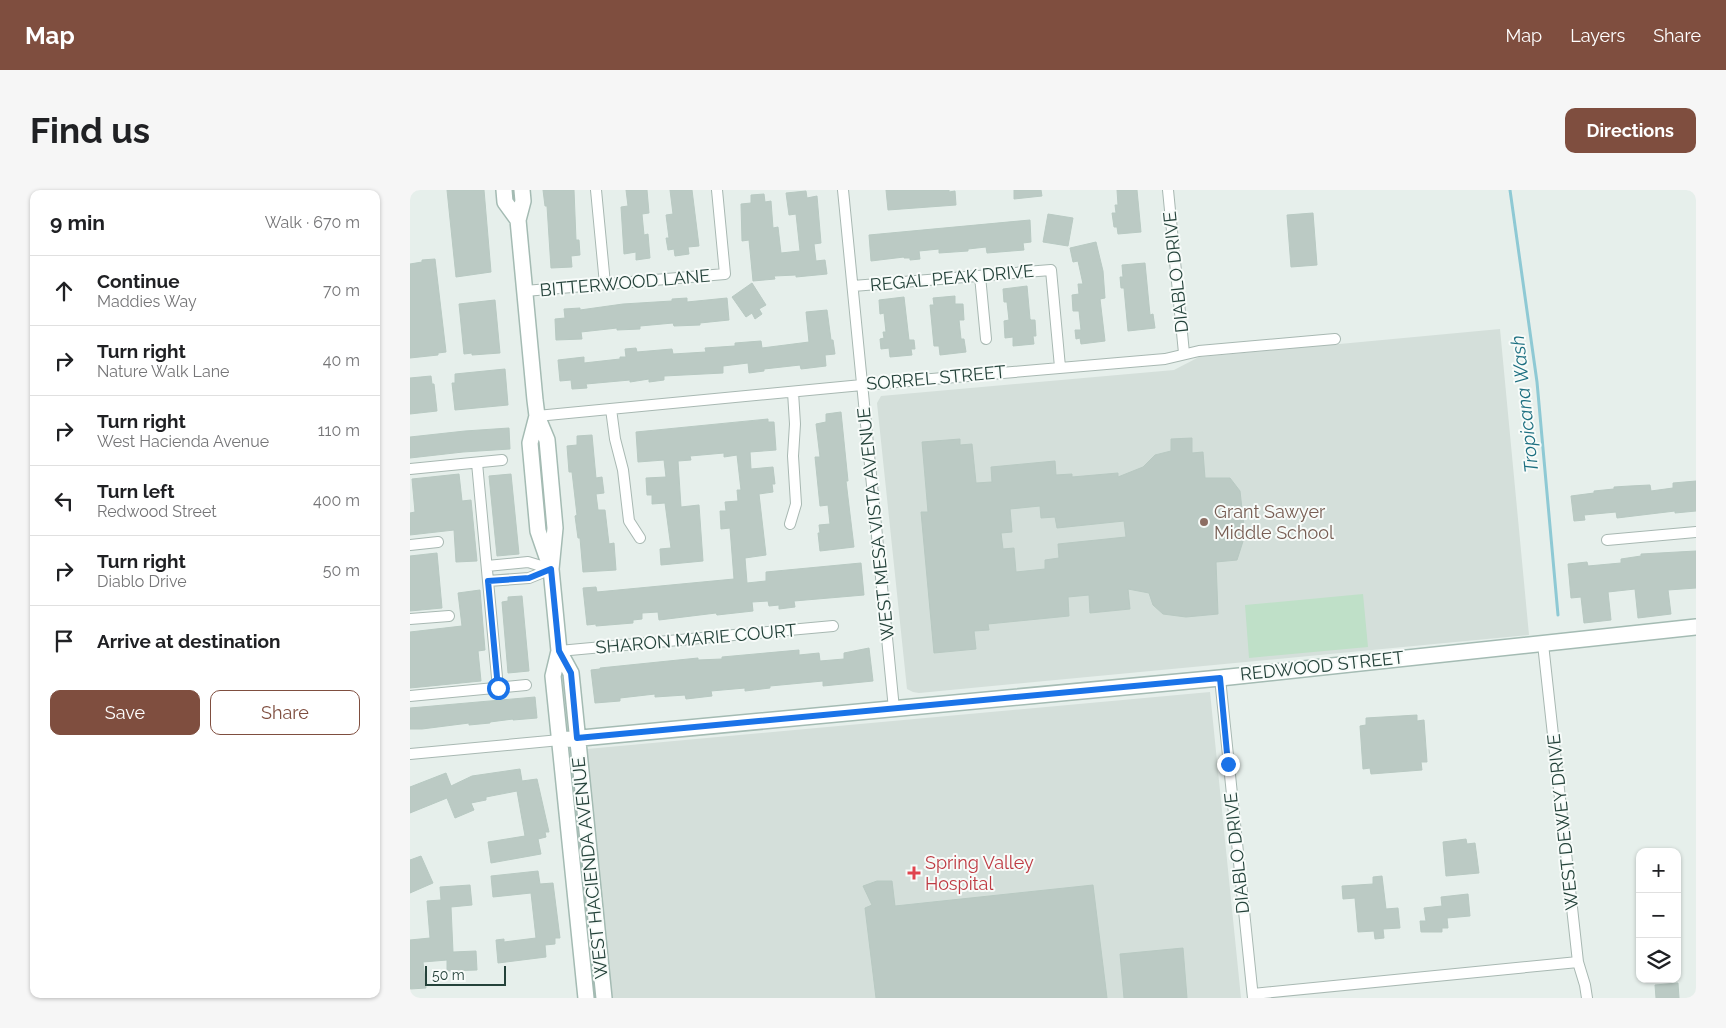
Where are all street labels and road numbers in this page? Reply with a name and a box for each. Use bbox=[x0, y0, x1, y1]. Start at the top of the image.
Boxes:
street label: DIABLO DRIVE bbox=[1159, 210, 1192, 334]
street label: REGAL PEAK DRIVE bbox=[869, 260, 1035, 295]
street label: BITTERWOOD LANE bbox=[539, 265, 711, 300]
street label: SORREL STREET bbox=[865, 361, 1007, 394]
street label: WEST MESA VISTA AVENUE bbox=[853, 406, 898, 642]
street label: SHARON MARIE COURT bbox=[595, 619, 797, 658]
street label: REDWOOD STREET bbox=[1239, 646, 1405, 685]
street label: WEST DEWEY DRIVE bbox=[1543, 733, 1582, 911]
street label: WEST HACIENDA AVENUE bbox=[567, 756, 612, 980]
street label: DIABLO DRIVE bbox=[1220, 791, 1253, 915]

